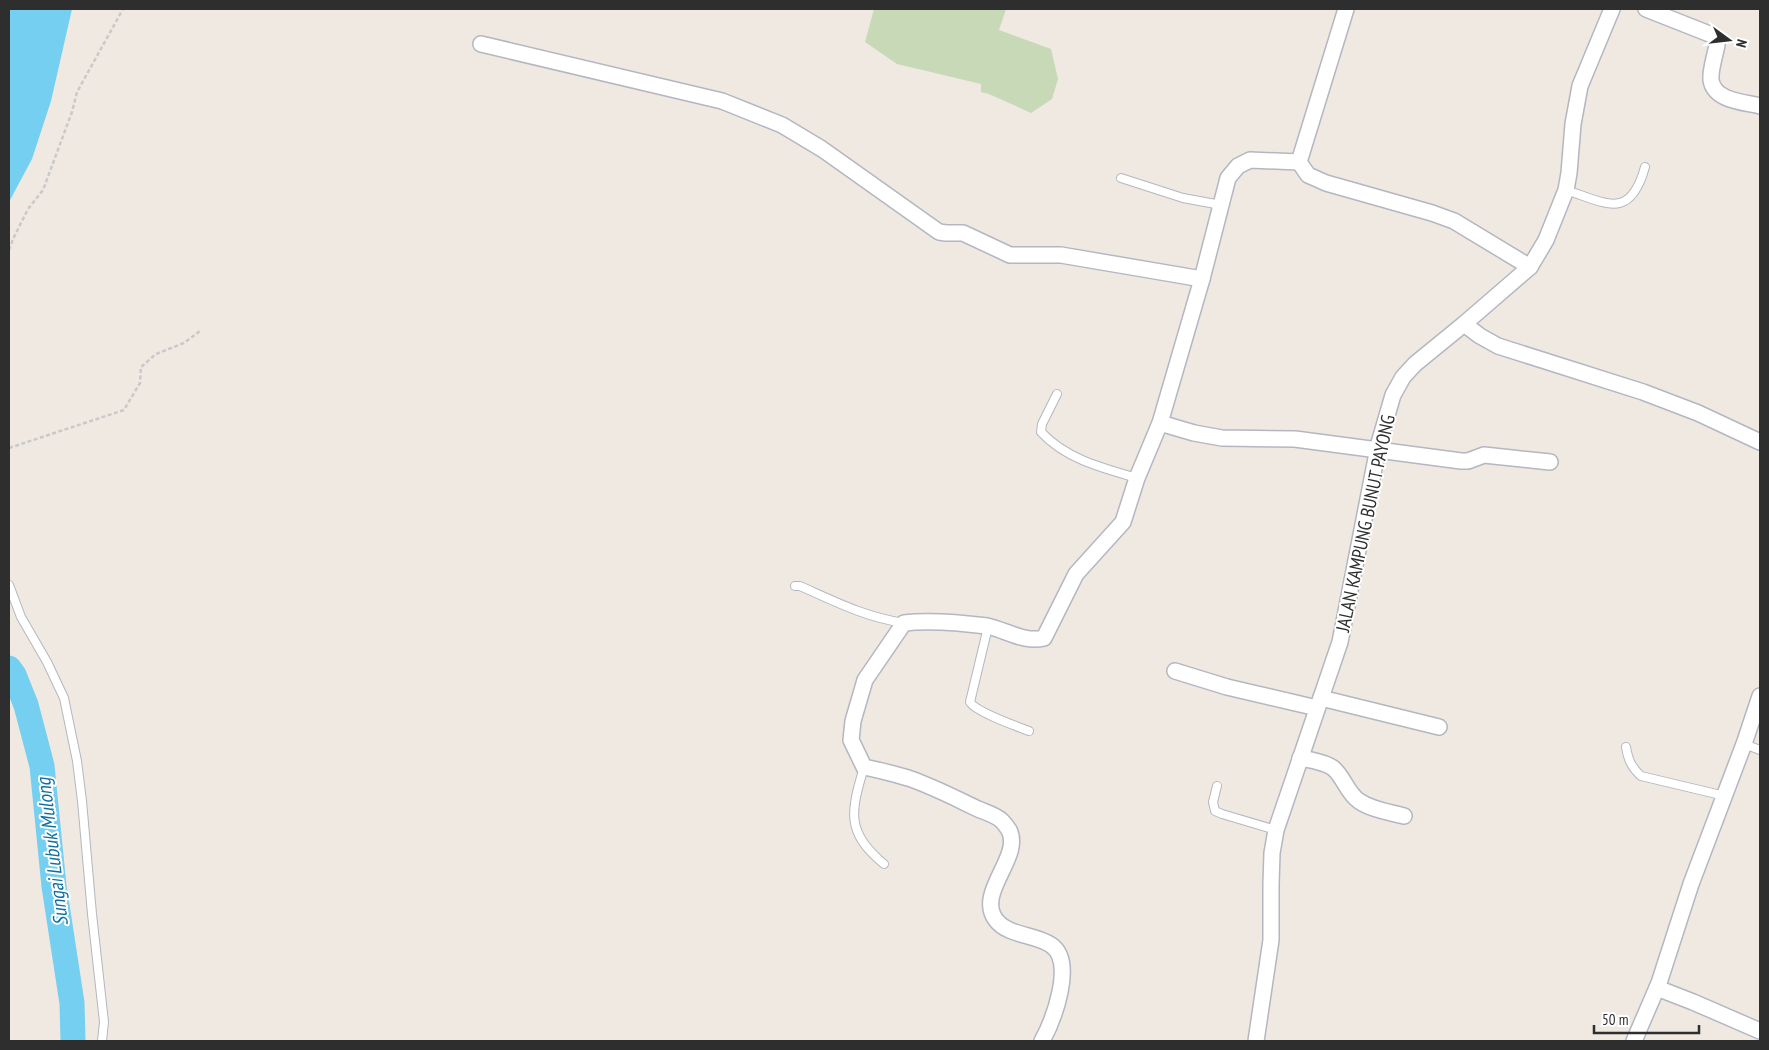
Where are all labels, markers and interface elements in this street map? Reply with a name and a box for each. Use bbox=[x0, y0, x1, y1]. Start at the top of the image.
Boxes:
north arrow bbox=[1704, 15, 1754, 65]
text: N bbox=[1732, 37, 1751, 49]
street label: JALAN KAMPUNG BUNUT PAYONG bbox=[1330, 412, 1400, 635]
water label: Sungai Lubuk Mulong bbox=[30, 775, 74, 928]
scale bar bbox=[1594, 1002, 1699, 1034]
text: 50 m bbox=[1602, 1010, 1628, 1029]

